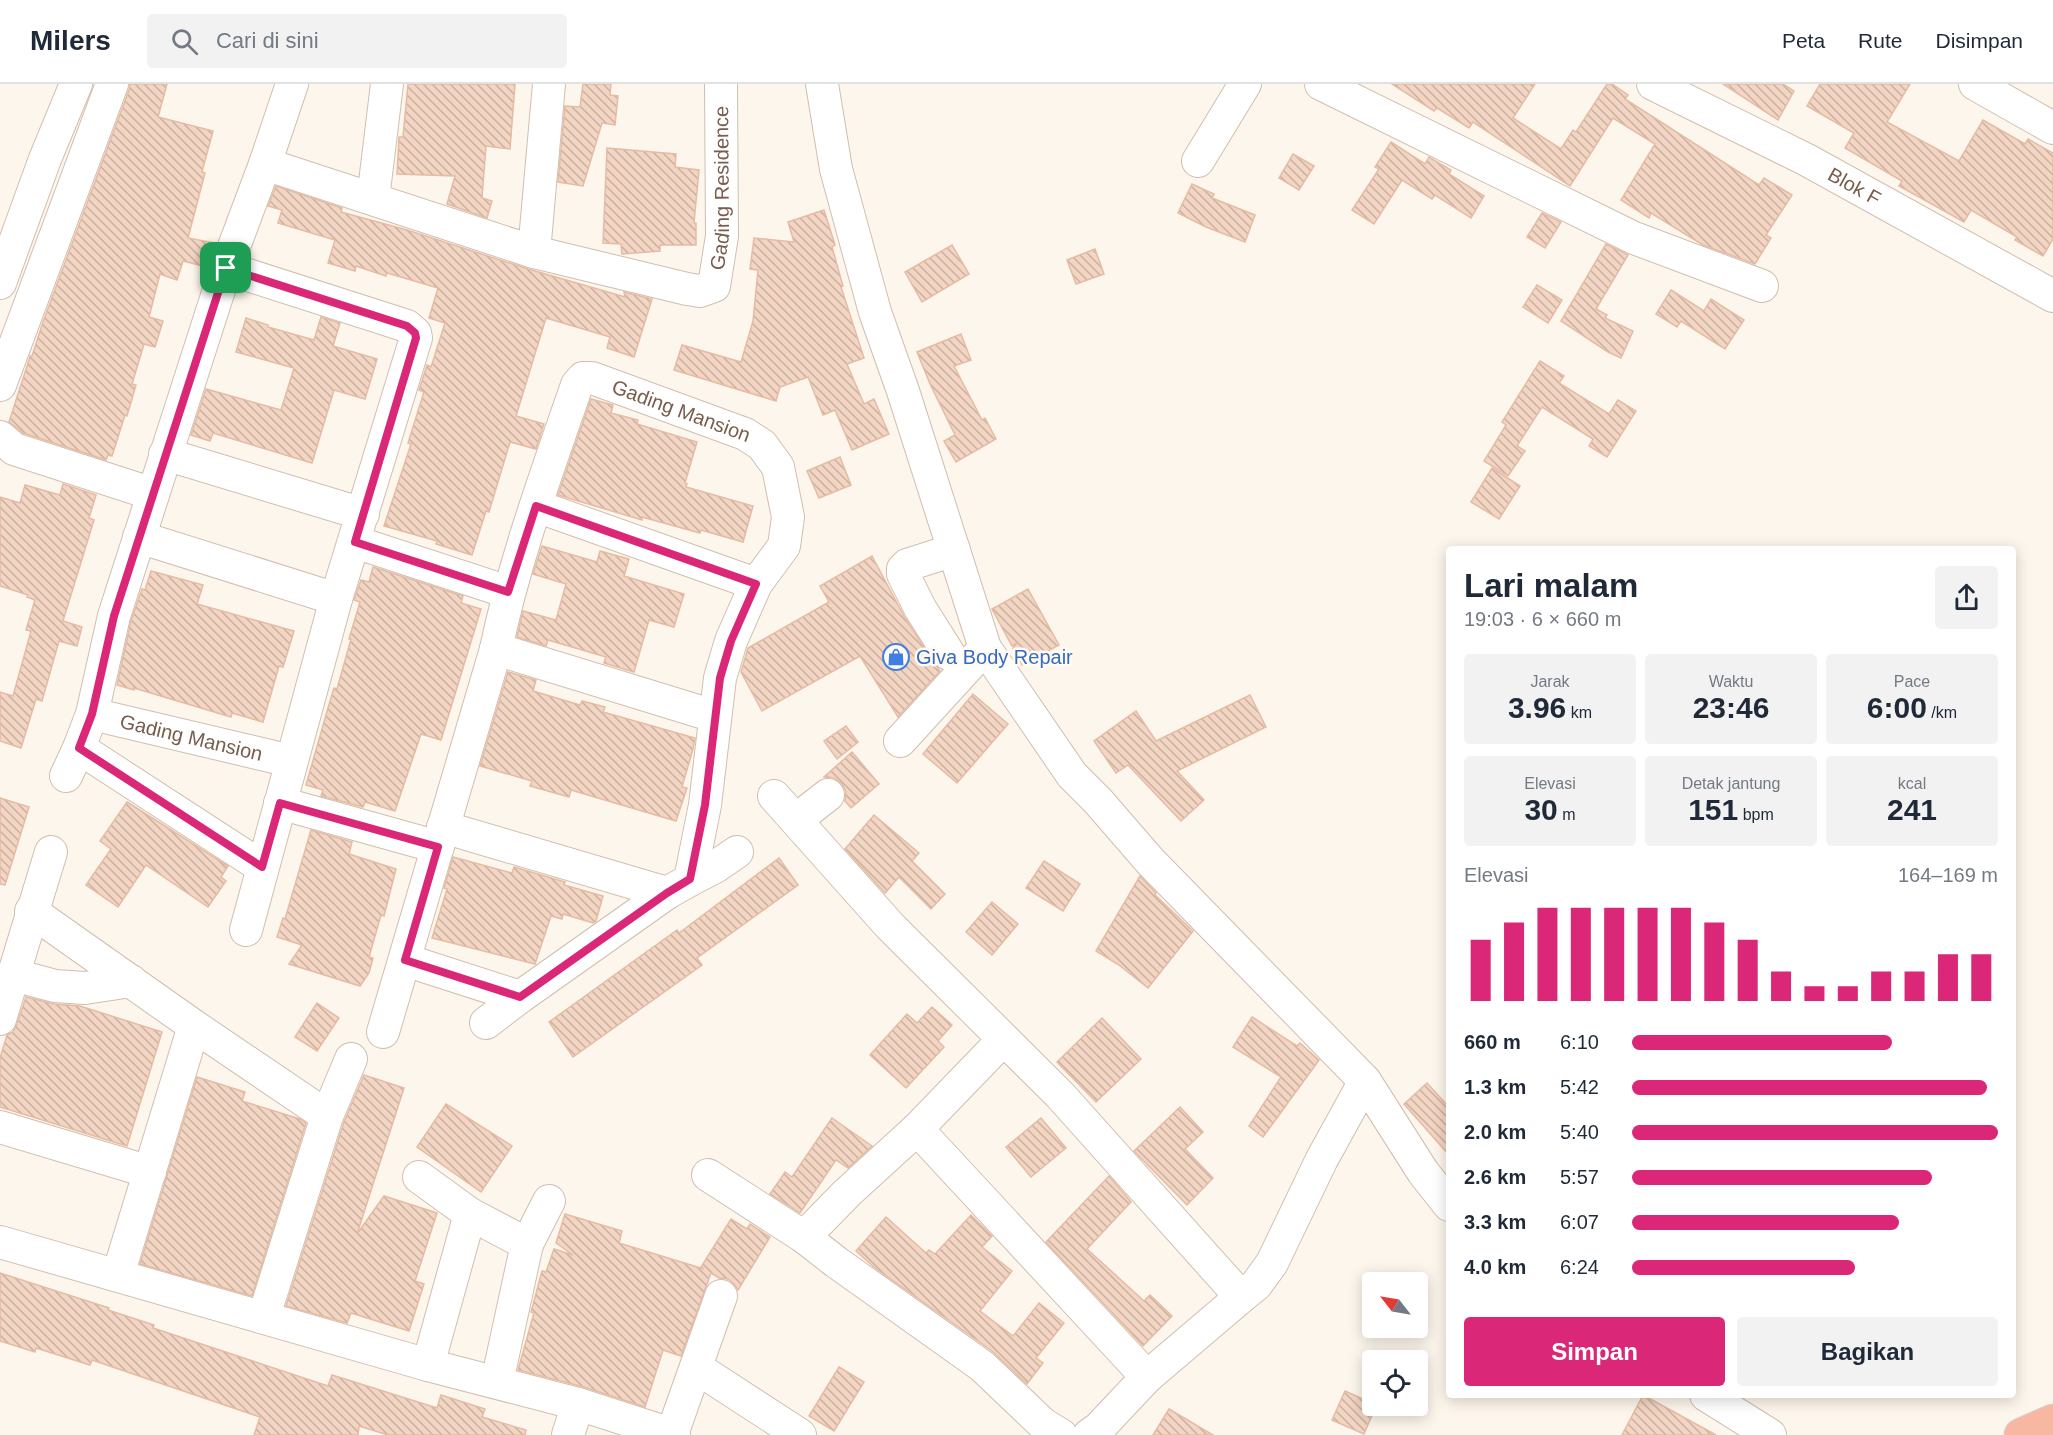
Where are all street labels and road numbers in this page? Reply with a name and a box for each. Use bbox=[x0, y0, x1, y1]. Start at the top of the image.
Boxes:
street label: Gading Residence bbox=[706, 106, 733, 272]
street label: Blok F bbox=[1824, 163, 1885, 210]
street label: Gading Mansion bbox=[609, 375, 754, 446]
street label: Gading Mansion bbox=[118, 710, 265, 765]

